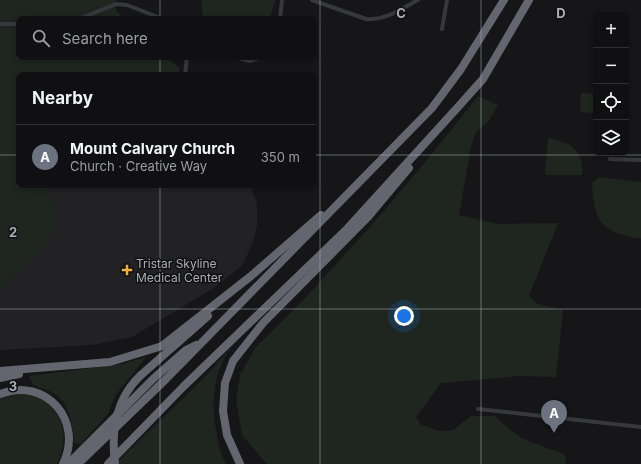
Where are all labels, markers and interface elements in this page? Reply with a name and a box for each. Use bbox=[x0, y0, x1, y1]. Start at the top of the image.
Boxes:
text: C bbox=[396, 5, 406, 21]
text: D bbox=[556, 5, 566, 21]
map controls bbox=[593, 12, 629, 156]
button: + bbox=[593, 12, 629, 48]
search box bbox=[16, 16, 316, 60]
icon: search bbox=[30, 27, 52, 49]
text: Search here bbox=[62, 29, 148, 48]
button: − bbox=[593, 48, 629, 84]
button: locate bbox=[593, 84, 629, 120]
text: Nearby bbox=[32, 88, 93, 108]
button: layers bbox=[593, 120, 629, 156]
text: Mount Calvary Church bbox=[70, 139, 235, 158]
text: A bbox=[40, 149, 50, 165]
text: 350 m bbox=[261, 149, 300, 165]
text: Church · Creative Way bbox=[70, 158, 207, 174]
text: 2 bbox=[9, 224, 17, 240]
place label: Tristar Skyline Medical Center bbox=[136, 256, 223, 285]
marker: Tristar Skyline Medical Center bbox=[121, 264, 133, 276]
your location bbox=[394, 306, 414, 326]
text: 3 bbox=[9, 378, 17, 394]
pin: A bbox=[541, 400, 567, 433]

